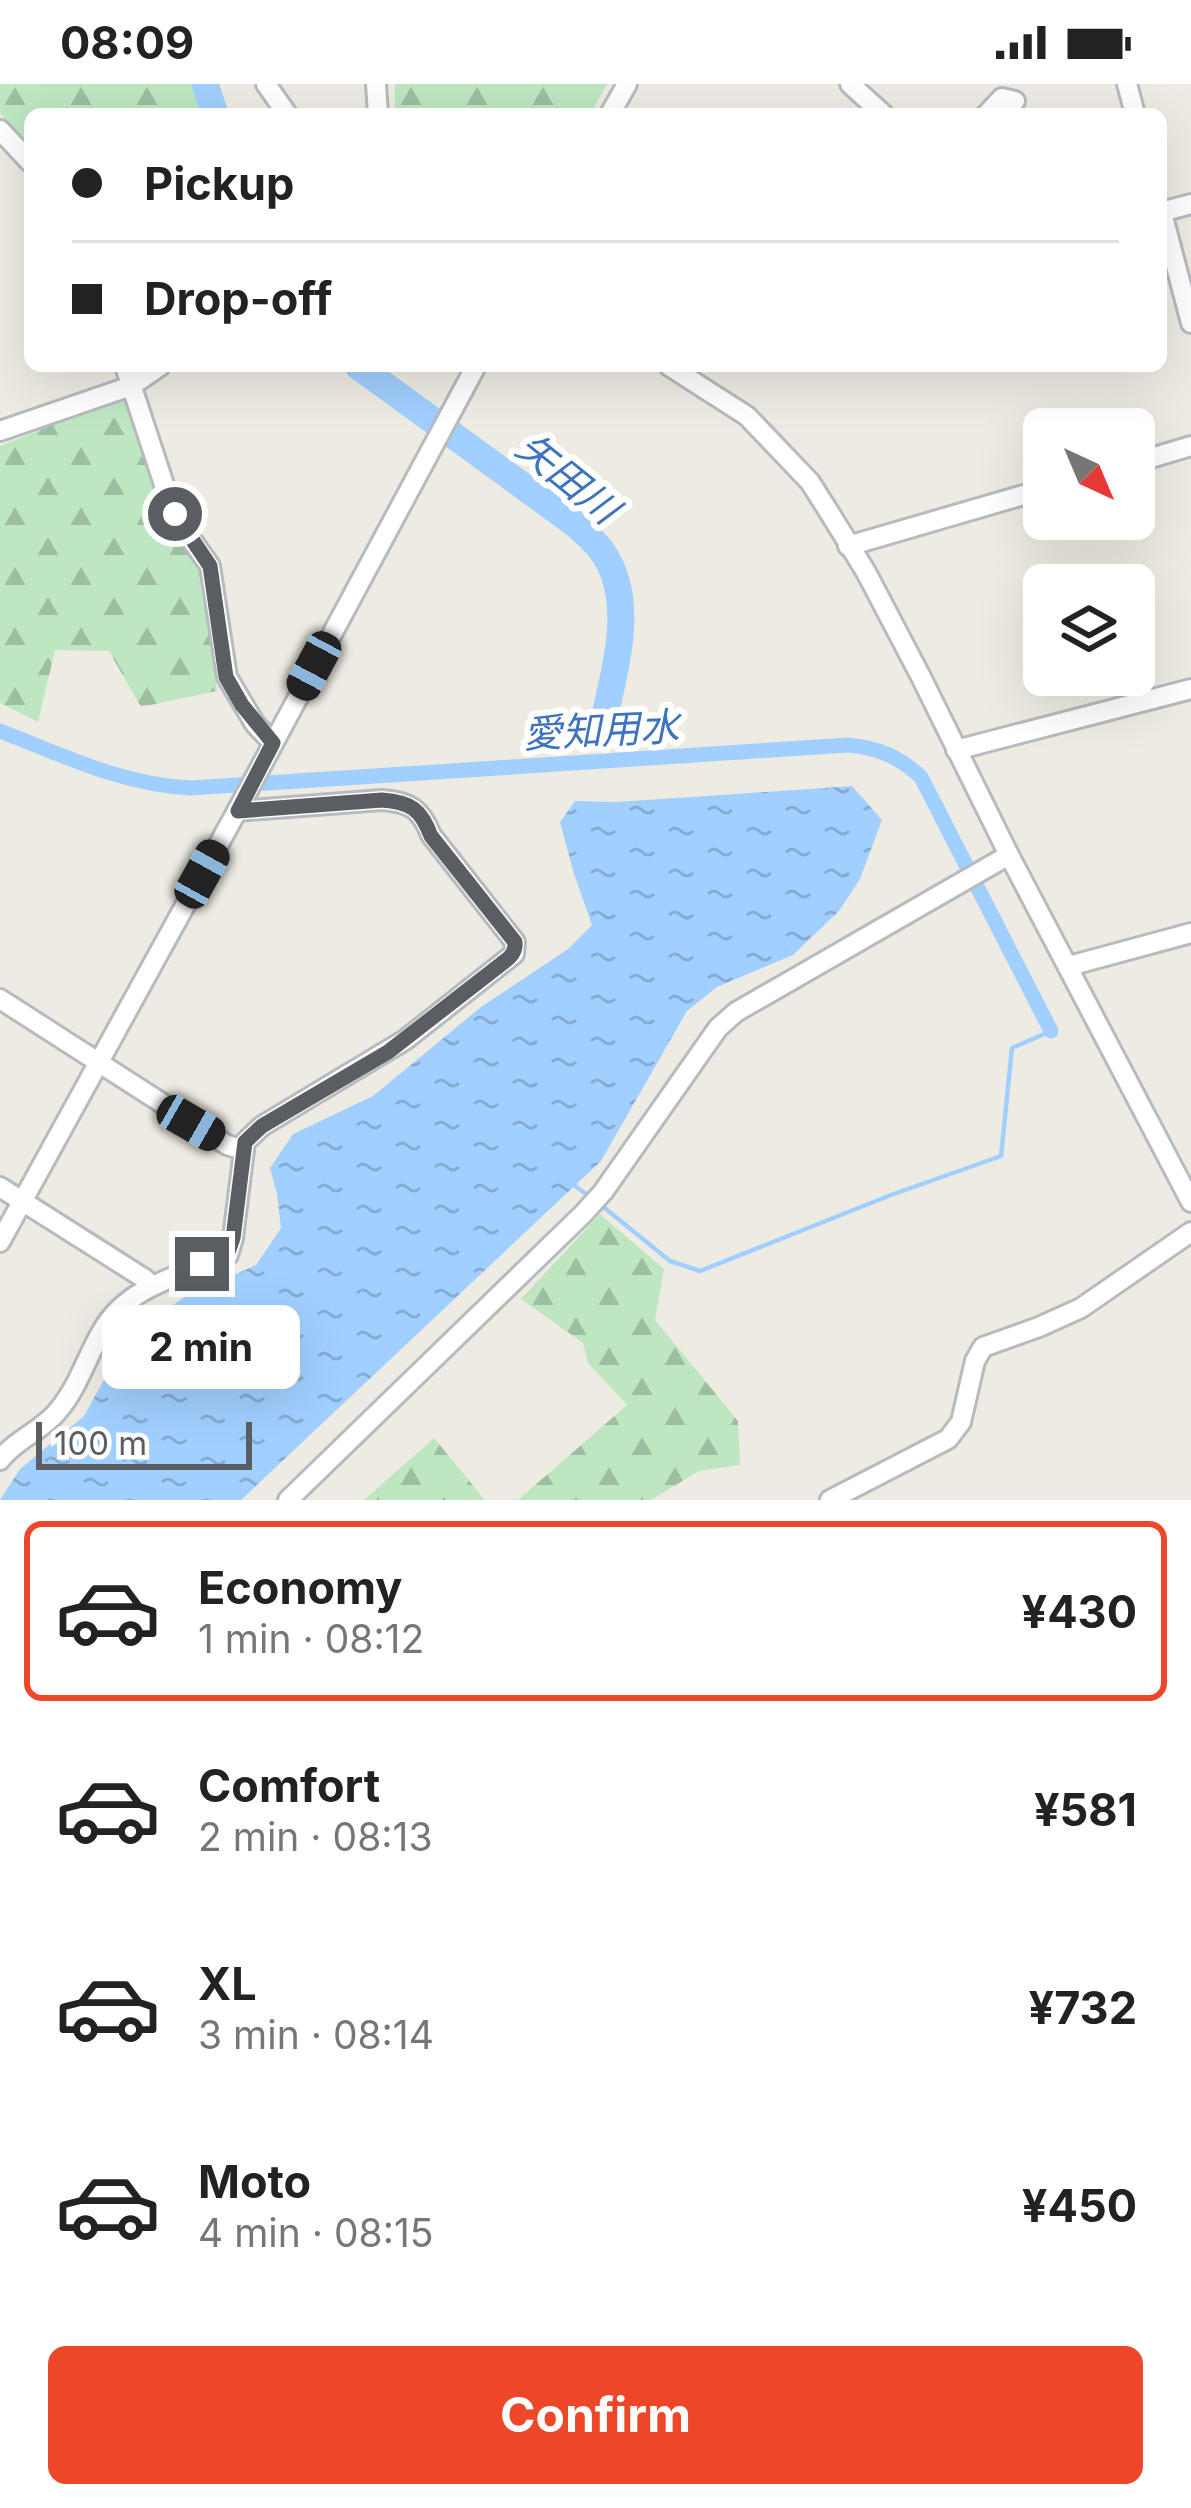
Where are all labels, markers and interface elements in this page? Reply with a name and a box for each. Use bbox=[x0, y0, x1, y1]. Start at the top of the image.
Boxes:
text: 08:09 bbox=[60, 15, 194, 70]
text: Pickup bbox=[144, 156, 294, 211]
text: Drop-off bbox=[144, 271, 332, 326]
north arrow bbox=[1023, 408, 1155, 540]
map controls bbox=[1023, 408, 1155, 696]
water label: 矢田川 bbox=[508, 423, 632, 535]
route start bbox=[148, 487, 202, 541]
button: layers bbox=[1023, 564, 1155, 696]
car bbox=[281, 626, 347, 706]
water label: 愛知用水 bbox=[522, 702, 684, 757]
car bbox=[169, 834, 235, 914]
car bbox=[151, 1089, 231, 1157]
route end bbox=[175, 1237, 229, 1291]
callout: 2 min bbox=[103, 1306, 301, 1390]
text: 2 min bbox=[149, 1323, 253, 1370]
scale bar bbox=[36, 1416, 252, 1469]
text: 100 m bbox=[54, 1423, 147, 1463]
icon: car bbox=[54, 1557, 162, 1665]
text: Economy bbox=[198, 1560, 402, 1615]
text: ¥430 bbox=[1022, 1584, 1137, 1639]
text: 1 min · 08:12 bbox=[198, 1615, 424, 1662]
icon: car bbox=[54, 1755, 162, 1863]
text: Comfort bbox=[198, 1758, 380, 1813]
text: ¥581 bbox=[1034, 1782, 1137, 1837]
text: 2 min · 08:13 bbox=[198, 1813, 433, 1860]
icon: car bbox=[54, 1953, 162, 2061]
text: XL bbox=[198, 1956, 257, 2011]
text: ¥732 bbox=[1029, 1980, 1137, 2035]
text: 3 min · 08:14 bbox=[198, 2011, 434, 2058]
icon: car bbox=[54, 2151, 162, 2259]
text: Moto bbox=[198, 2154, 311, 2209]
text: ¥450 bbox=[1022, 2178, 1137, 2233]
text: 4 min · 08:15 bbox=[198, 2209, 434, 2256]
button: Confirm bbox=[48, 2346, 1143, 2484]

